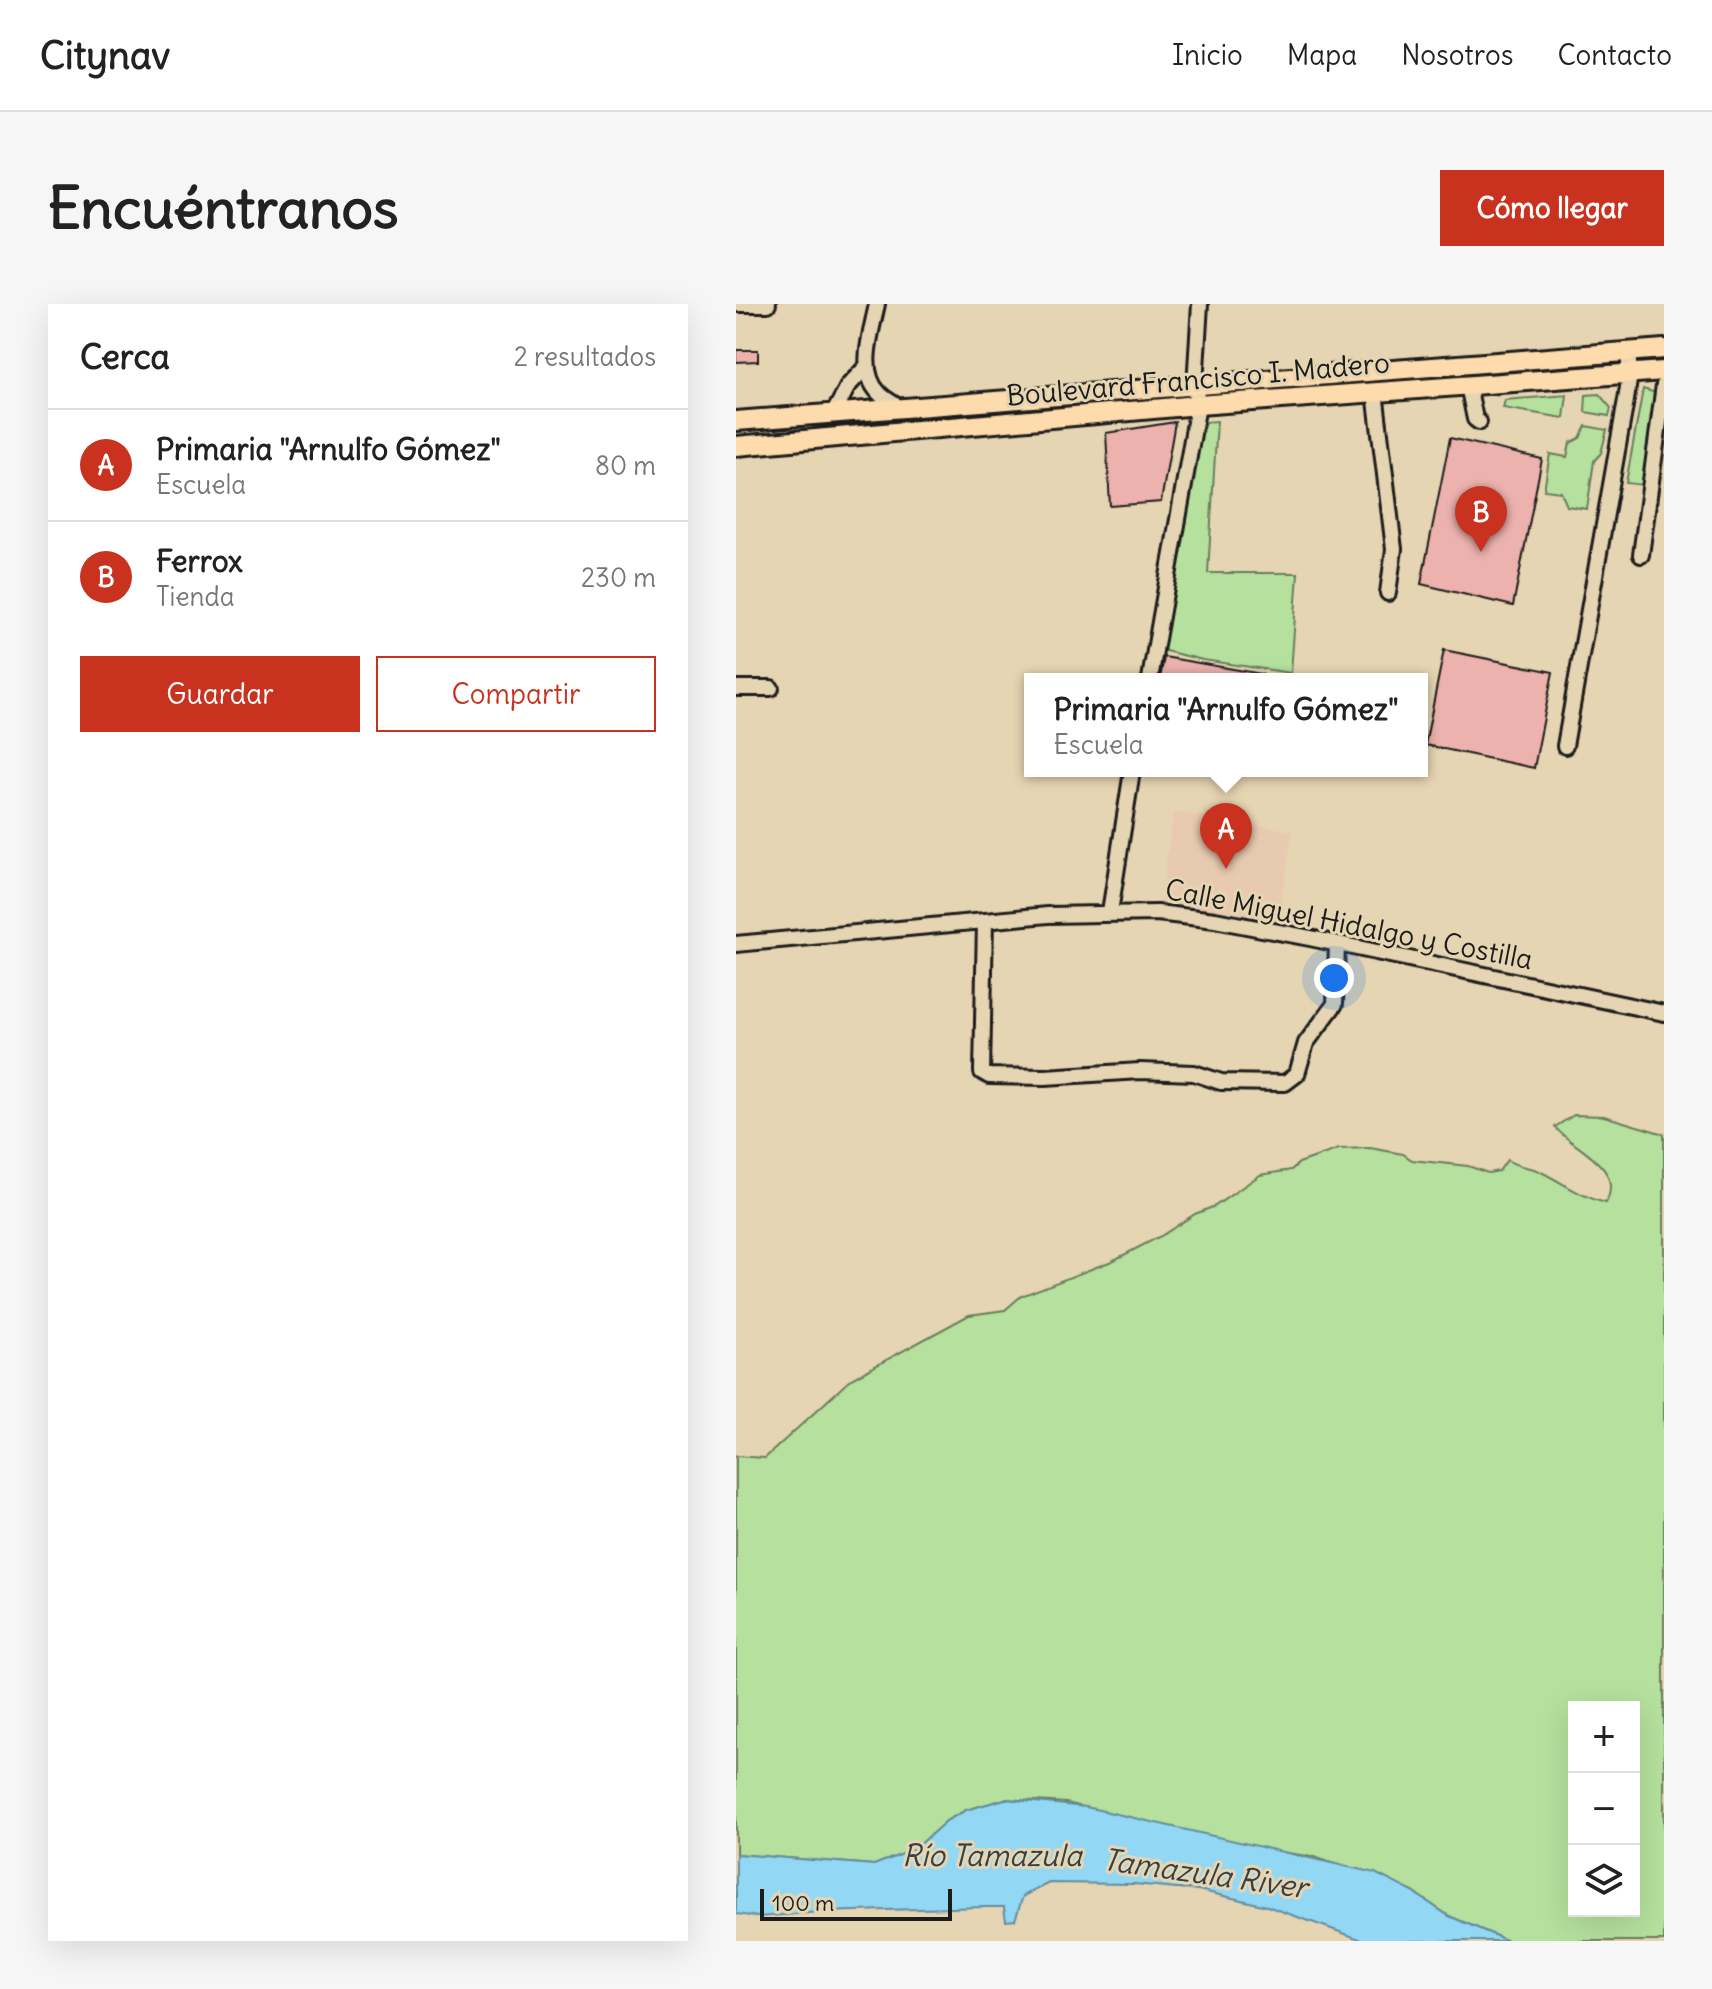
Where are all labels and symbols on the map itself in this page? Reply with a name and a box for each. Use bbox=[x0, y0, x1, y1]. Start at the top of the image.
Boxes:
street label: Boulevard Francisco I. Madero bbox=[1005, 344, 1391, 414]
pin: B bbox=[1455, 486, 1507, 552]
pin: A bbox=[1200, 803, 1252, 869]
street label: Calle Miguel Hidalgo y Costilla bbox=[1162, 871, 1536, 977]
your location bbox=[1314, 958, 1354, 998]
water label: Río Tamazula bbox=[902, 1836, 1084, 1874]
water label: Tamazula River bbox=[1100, 1840, 1313, 1907]
scale bar bbox=[760, 1885, 952, 1921]

